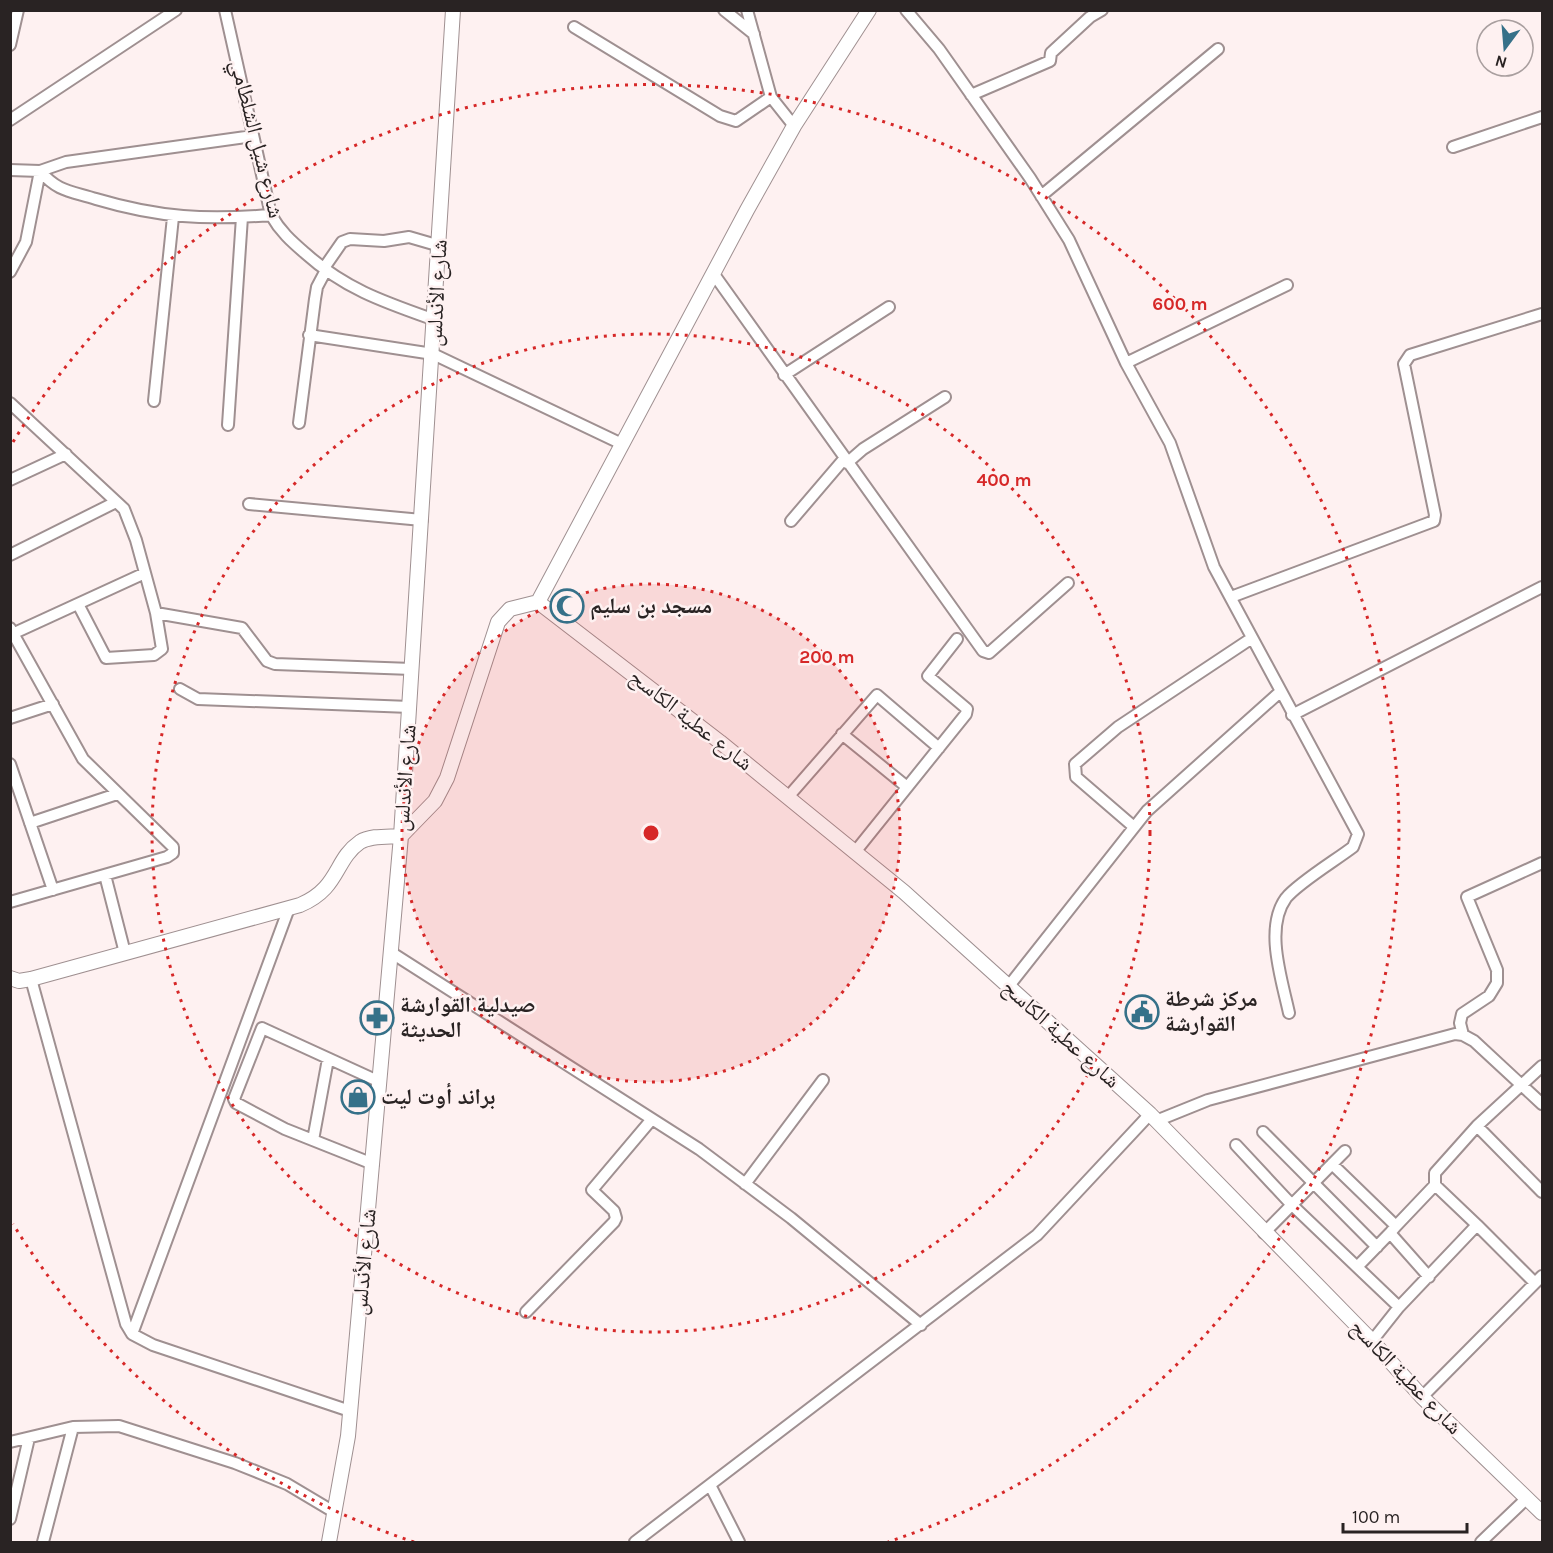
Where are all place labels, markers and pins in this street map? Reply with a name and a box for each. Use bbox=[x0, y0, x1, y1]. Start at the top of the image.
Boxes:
mosque icon: مسجد بن سليم bbox=[549, 588, 585, 624]
place label: مسجد بن سليم bbox=[590, 593, 712, 620]
centre of rings bbox=[641, 823, 661, 843]
place label: مركز شرطة القوارشة bbox=[1165, 986, 1258, 1037]
place label: صيدلية القوارشة الحديثة bbox=[400, 992, 536, 1043]
public building icon: مركز شرطة القوارشة bbox=[1124, 994, 1160, 1030]
pharmacy icon: صيدلية القوارشة الحديثة bbox=[359, 1000, 395, 1036]
shop icon: براند أوت ليت bbox=[340, 1079, 376, 1115]
place label: براند أوت ليت bbox=[381, 1082, 495, 1110]

